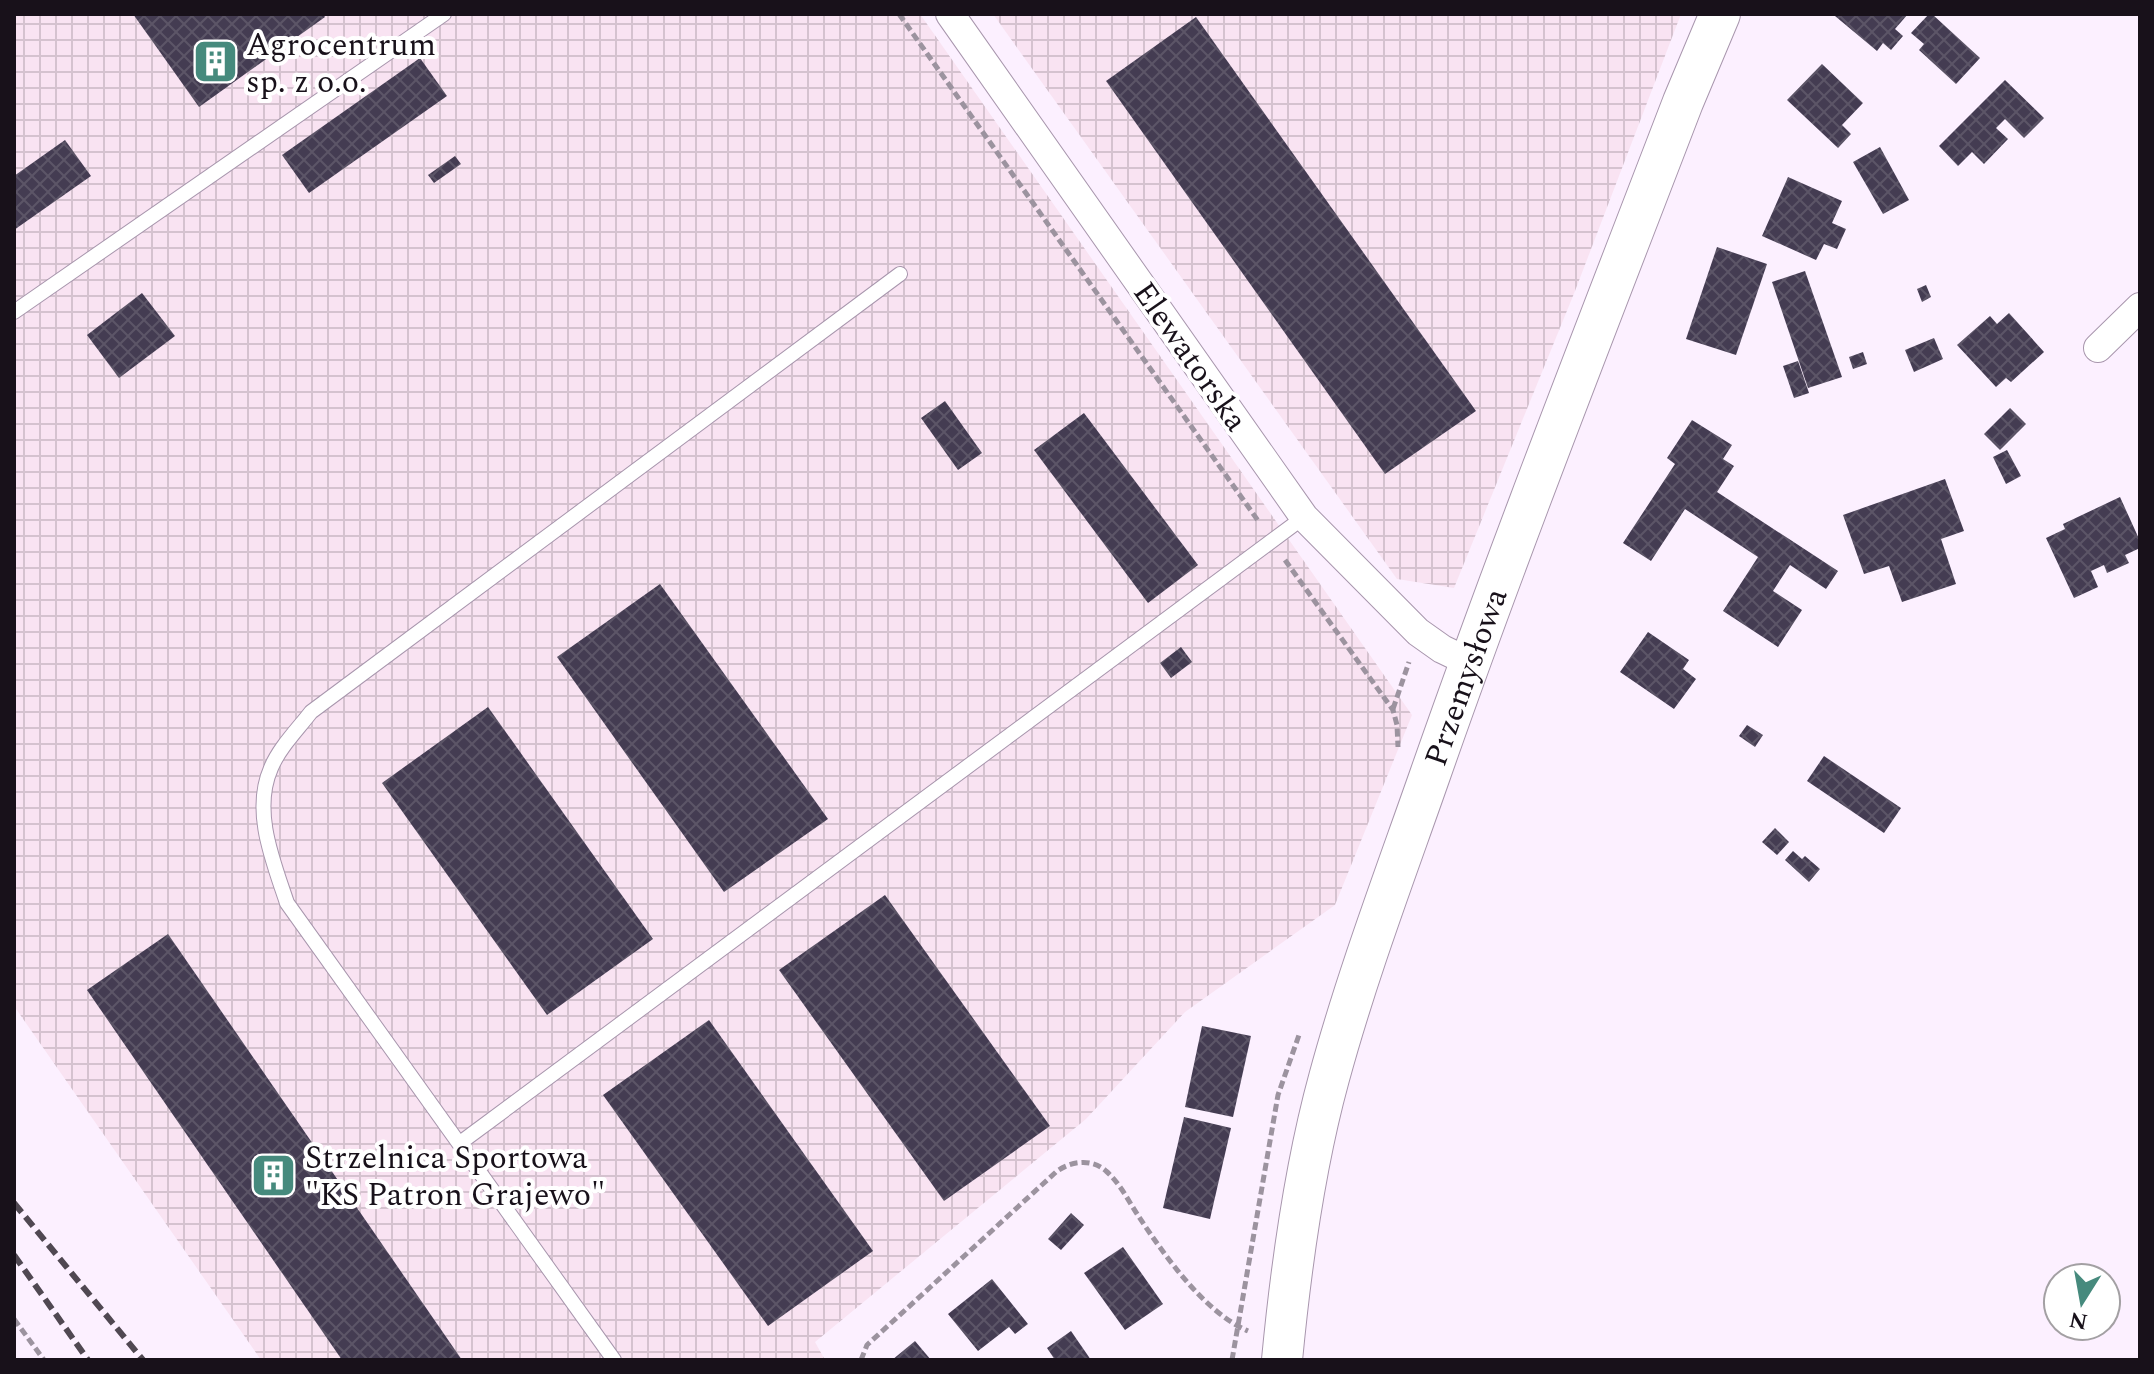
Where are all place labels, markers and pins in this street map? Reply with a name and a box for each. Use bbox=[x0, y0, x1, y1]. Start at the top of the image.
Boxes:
place label: Agrocentrum sp. z o.o. bbox=[246, 21, 436, 107]
building icon: Agrocentrum sp. z o.o. bbox=[191, 38, 239, 86]
place label: Strzelnica Sportowa "KS Patron Grajewo" bbox=[305, 1134, 605, 1220]
building icon: Strzelnica Sportowa "KS Patron Grajewo" bbox=[250, 1151, 298, 1199]

